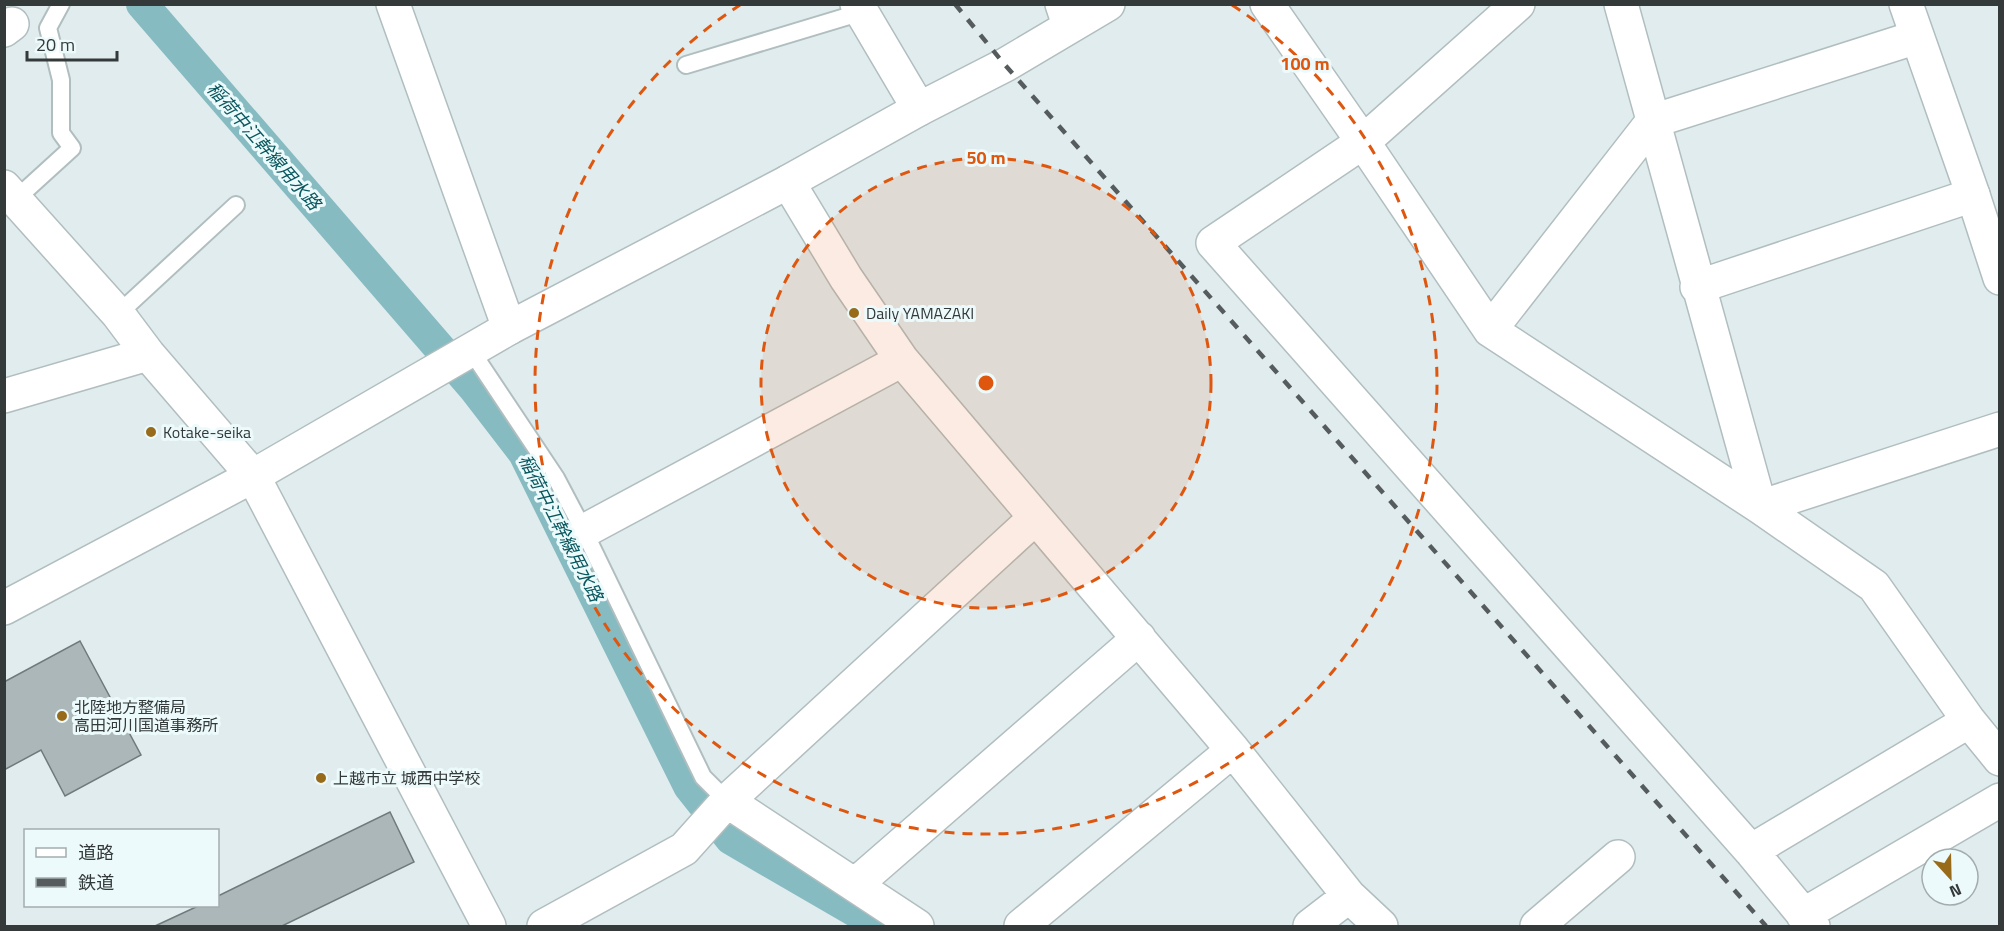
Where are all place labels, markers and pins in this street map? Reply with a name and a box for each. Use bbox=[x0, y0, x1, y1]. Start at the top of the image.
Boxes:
place label: Daily YAMAZAKI bbox=[866, 301, 974, 325]
marker: Daily YAMAZAKI bbox=[847, 306, 861, 320]
centre of rings bbox=[976, 373, 996, 393]
place label: Kotake-seika bbox=[163, 420, 251, 444]
marker: Kotake-seika bbox=[144, 425, 158, 439]
place label: 北陸地方整備局 高田河川国道事務所 bbox=[74, 695, 218, 737]
marker: 北陸地方整備局 高田河川国道事務所 bbox=[55, 709, 69, 723]
place label: 上越市立 城西中学校 bbox=[333, 766, 481, 790]
marker: 上越市立 城西中学校 bbox=[314, 771, 328, 785]

